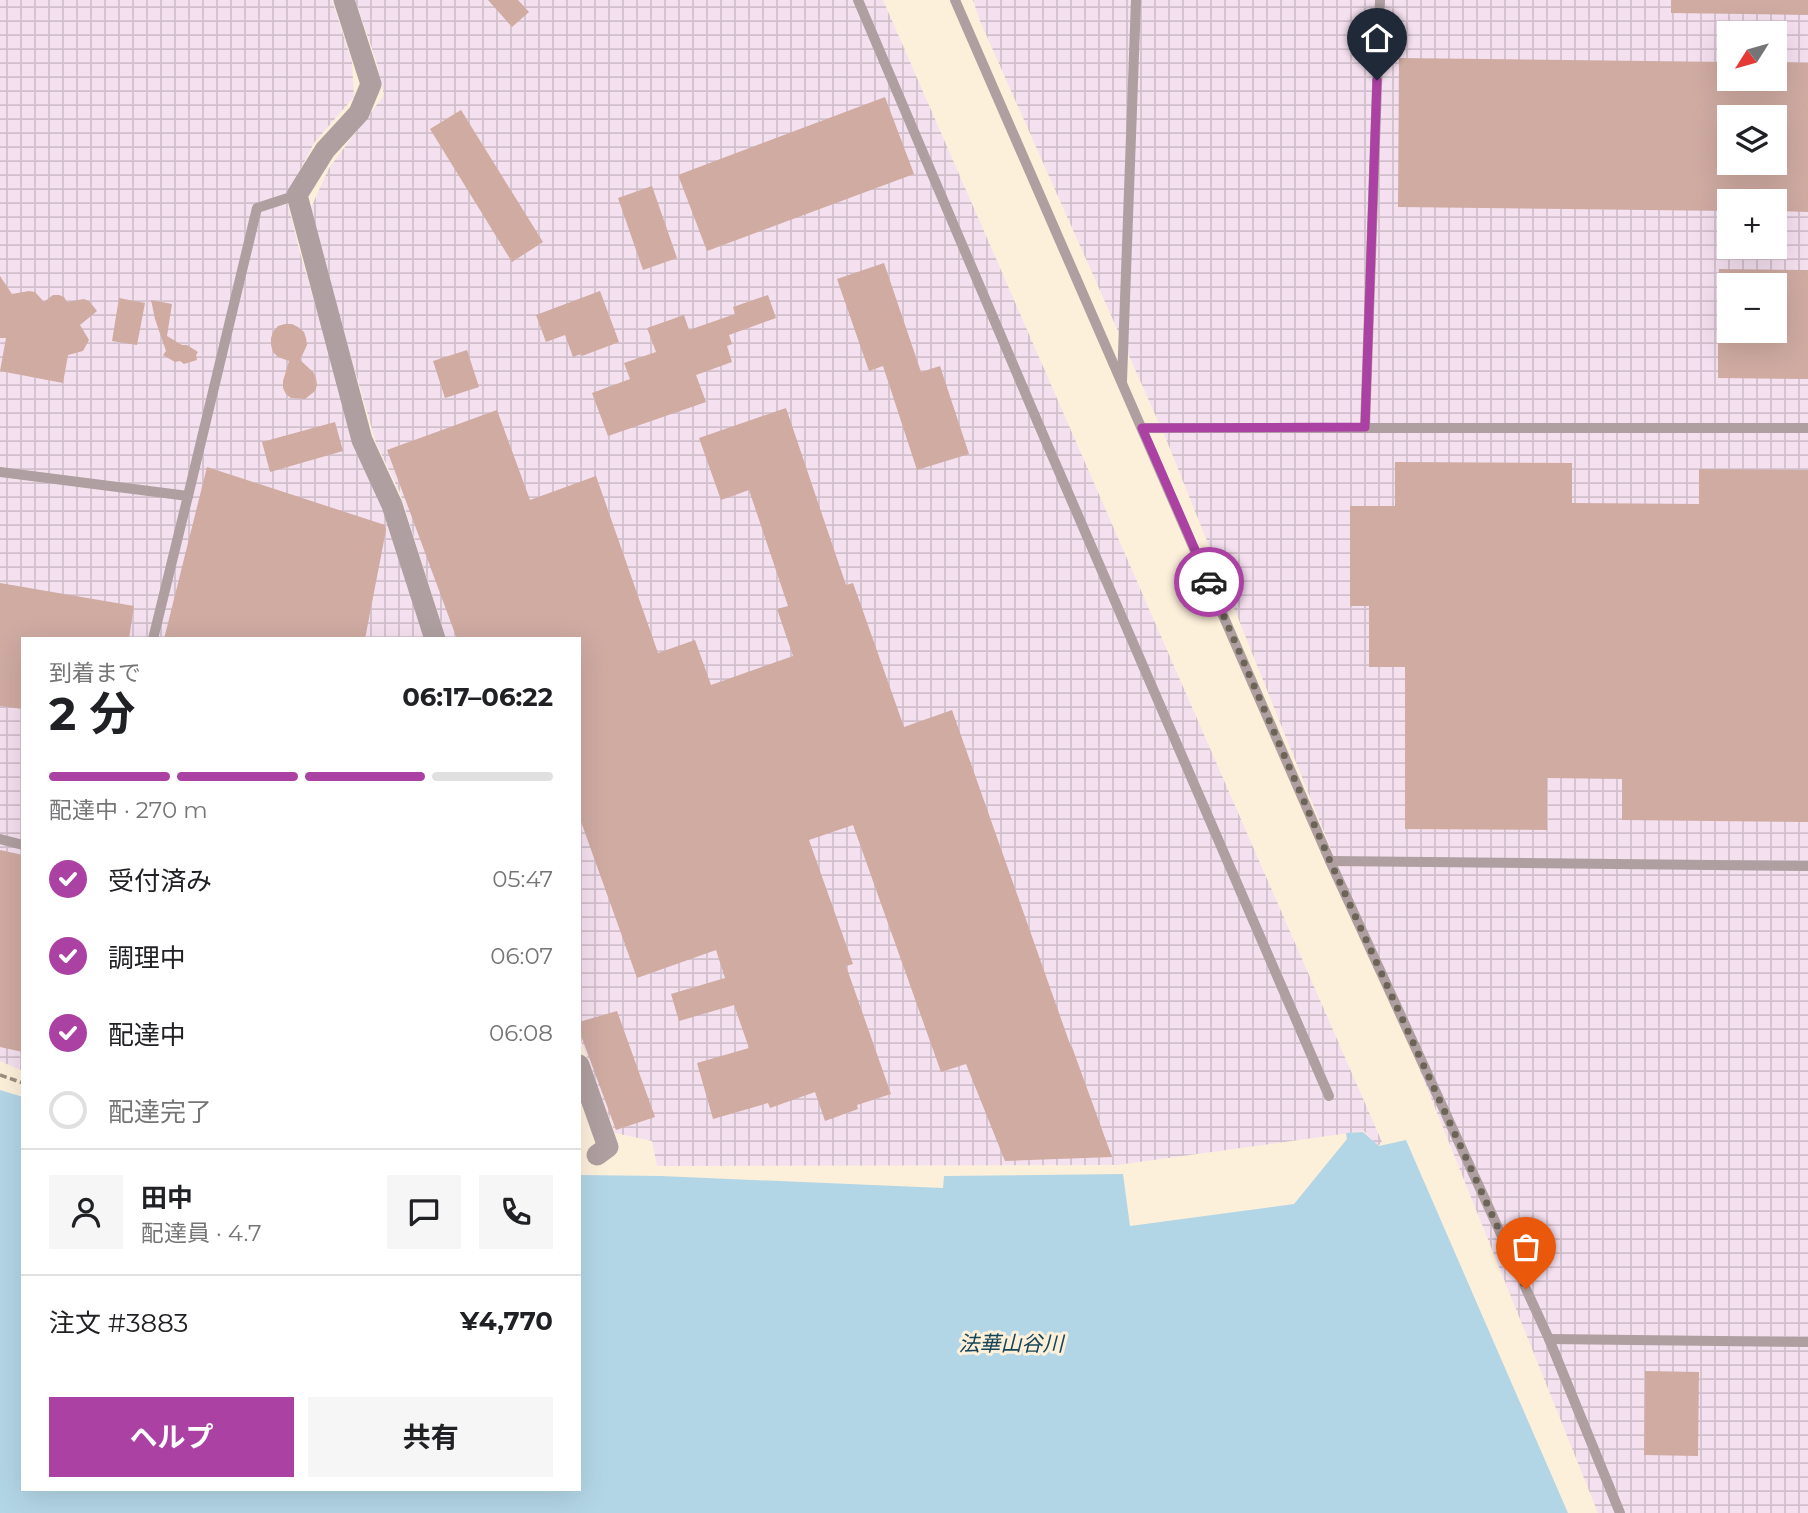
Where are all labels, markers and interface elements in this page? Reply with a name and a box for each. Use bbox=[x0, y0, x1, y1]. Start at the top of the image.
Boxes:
pin bbox=[1347, 8, 1407, 80]
icon: home bbox=[1358, 19, 1396, 57]
north arrow bbox=[1717, 21, 1787, 91]
map controls bbox=[1717, 21, 1787, 343]
button: layers bbox=[1717, 105, 1787, 175]
button: + bbox=[1717, 189, 1787, 259]
button: − bbox=[1717, 273, 1787, 343]
courier bbox=[1174, 547, 1244, 617]
icon: car bbox=[1190, 563, 1228, 601]
text: 到着まで bbox=[49, 659, 141, 687]
text: 06:17–06:22 bbox=[402, 681, 553, 713]
text: 2 分 bbox=[49, 685, 135, 742]
text: 配達中 · 270 m bbox=[49, 796, 208, 824]
icon: check bbox=[49, 860, 87, 898]
text: 受付済み bbox=[108, 865, 212, 897]
text: 05:47 bbox=[492, 865, 553, 893]
icon: check bbox=[49, 937, 87, 975]
text: 調理中 bbox=[108, 942, 186, 974]
text: 06:07 bbox=[490, 942, 553, 970]
icon: check bbox=[49, 1014, 87, 1052]
text: 配達中 bbox=[108, 1019, 186, 1051]
text: 06:08 bbox=[489, 1019, 553, 1047]
text: 配達完了 bbox=[108, 1096, 212, 1128]
button: person bbox=[49, 1175, 123, 1249]
button: chat bbox=[387, 1175, 461, 1249]
button: phone bbox=[479, 1175, 553, 1249]
text: 田中 bbox=[141, 1182, 193, 1214]
pin bbox=[1496, 1217, 1556, 1289]
text: 配達員 · 4.7 bbox=[141, 1219, 262, 1247]
icon: bag bbox=[1507, 1228, 1545, 1266]
text: ¥4,770 bbox=[460, 1305, 553, 1337]
text: 注文 #3883 bbox=[49, 1307, 188, 1339]
water label: 法華山谷川 bbox=[959, 1331, 1065, 1356]
button: ヘルプ bbox=[49, 1397, 294, 1477]
button: 共有 bbox=[308, 1397, 553, 1477]

